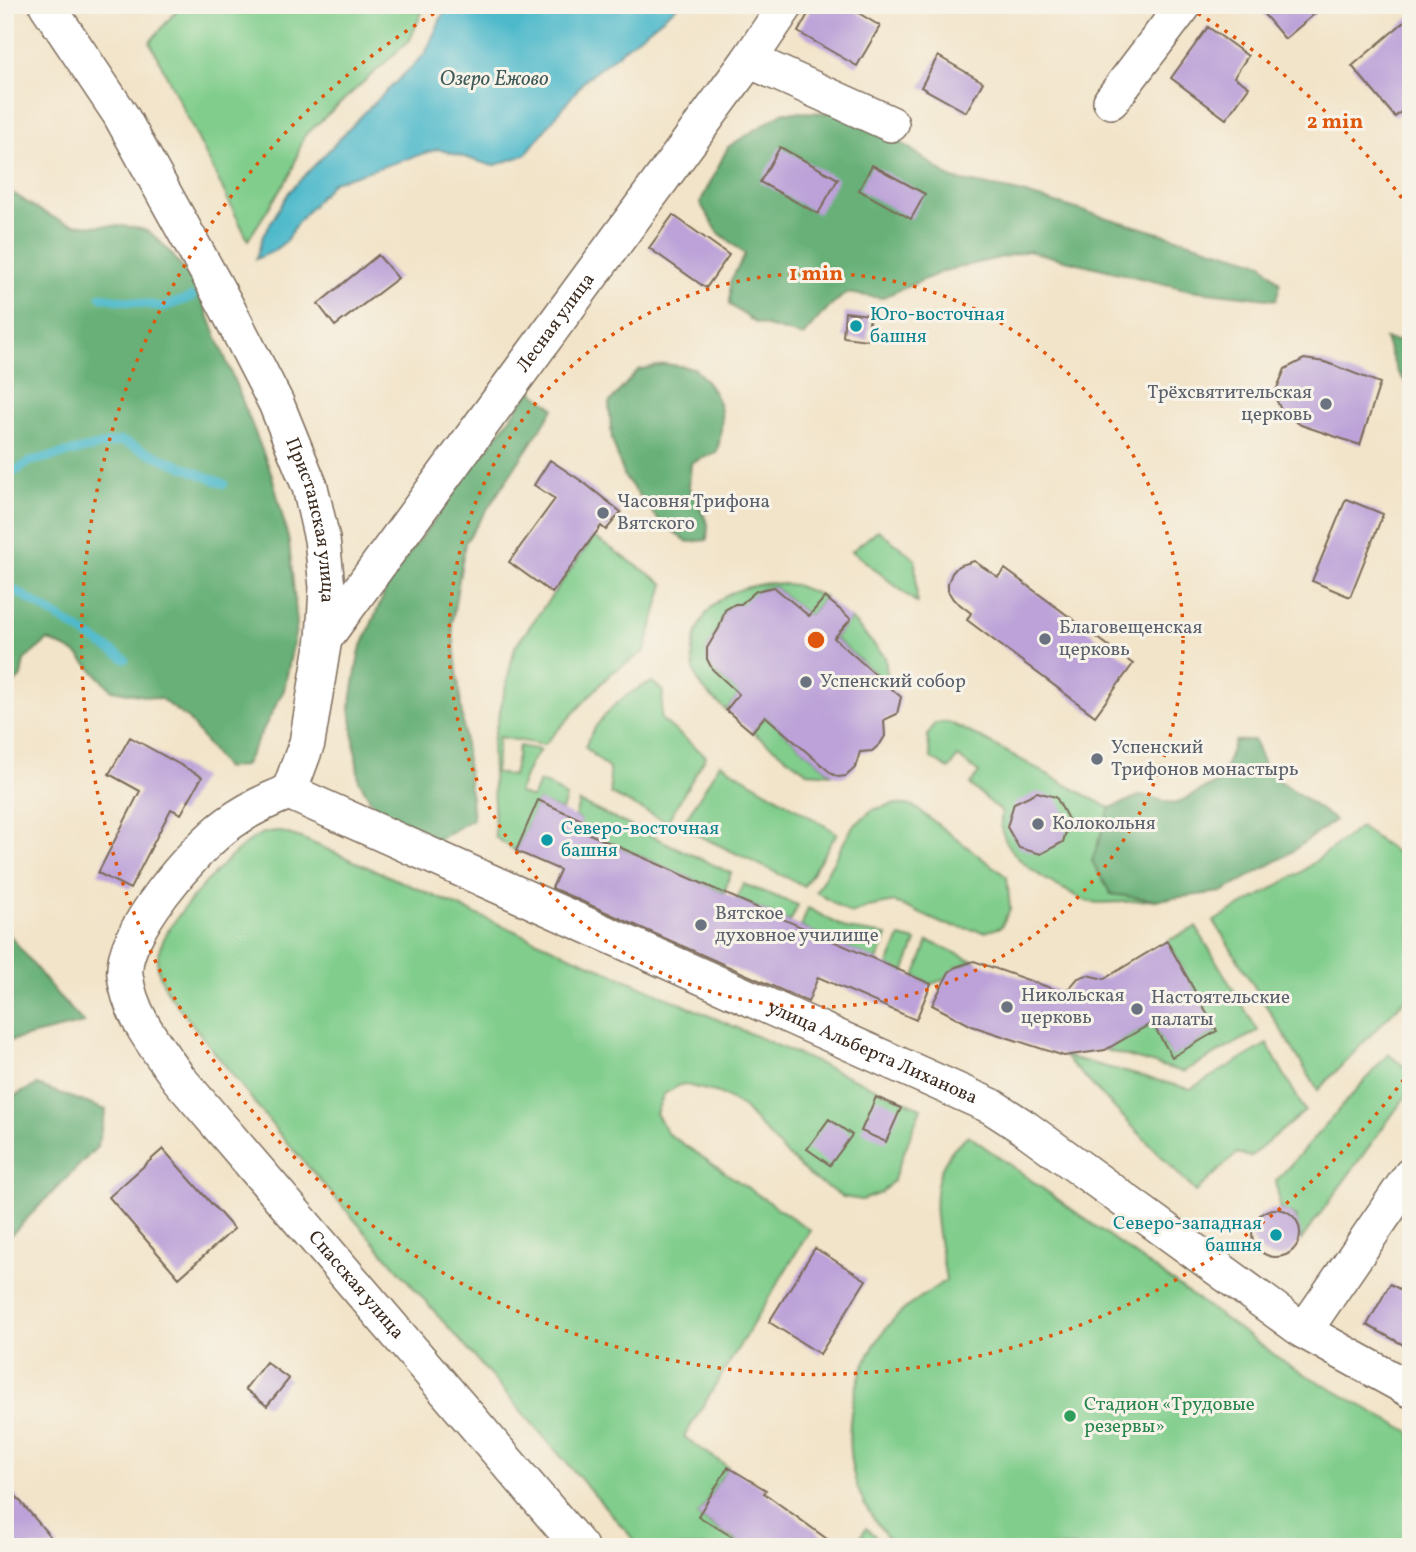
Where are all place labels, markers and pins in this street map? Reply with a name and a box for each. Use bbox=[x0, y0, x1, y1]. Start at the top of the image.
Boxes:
place label: Юго-восточная башня bbox=[870, 302, 1005, 350]
marker: Юго-восточная башня bbox=[848, 318, 864, 334]
place label: Трёхсвятительская церковь bbox=[1147, 380, 1312, 428]
marker: Трёхсвятительская церковь bbox=[1318, 396, 1334, 412]
place label: Часовня Трифона Вятского bbox=[617, 489, 770, 537]
marker: Часовня Трифона Вятского bbox=[595, 505, 611, 521]
place label: Благовещенская церковь bbox=[1059, 615, 1203, 663]
centre of rings bbox=[804, 628, 828, 652]
marker: Благовещенская церковь bbox=[1037, 631, 1053, 647]
place label: Успенский собор bbox=[820, 669, 966, 695]
marker: Успенский собор bbox=[798, 674, 814, 690]
place label: Успенский Трифонов монастырь bbox=[1111, 735, 1299, 783]
marker: Успенский Трифонов монастырь bbox=[1089, 751, 1105, 767]
place label: Колокольня bbox=[1052, 811, 1156, 837]
place label: Северо-восточная башня bbox=[561, 816, 719, 864]
marker: Колокольня bbox=[1030, 816, 1046, 832]
marker: Северо-восточная башня bbox=[539, 832, 555, 848]
place label: Вятское духовное училище bbox=[715, 901, 879, 949]
marker: Вятское духовное училище bbox=[693, 917, 709, 933]
place label: Никольская церковь bbox=[1021, 983, 1124, 1031]
place label: Настоятельские палаты bbox=[1151, 985, 1290, 1033]
marker: Никольская церковь bbox=[999, 999, 1015, 1015]
marker: Настоятельские палаты bbox=[1129, 1001, 1145, 1017]
place label: Северо-западная башня bbox=[1113, 1211, 1262, 1259]
marker: Северо-западная башня bbox=[1268, 1227, 1284, 1243]
place label: Стадион «Трудовые резервы» bbox=[1084, 1392, 1255, 1440]
marker: Стадион «Трудовые резервы» bbox=[1062, 1408, 1078, 1424]

